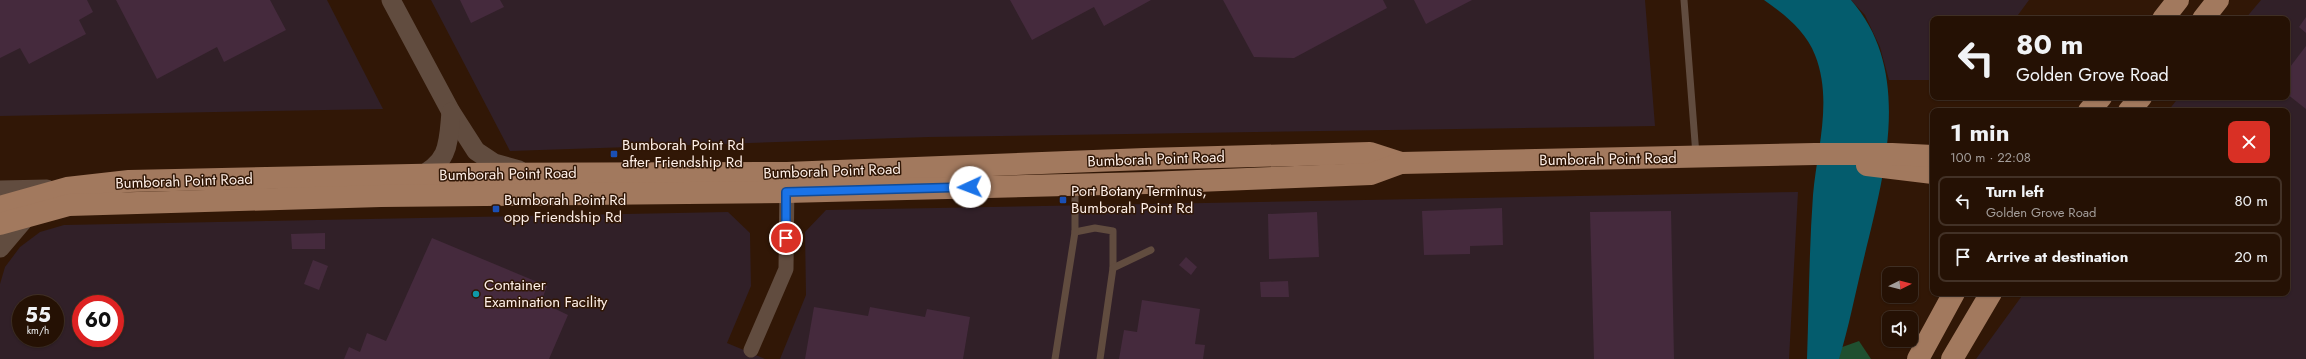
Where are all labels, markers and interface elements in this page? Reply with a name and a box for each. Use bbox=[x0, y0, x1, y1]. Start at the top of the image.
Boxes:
text: 80 m bbox=[2016, 24, 2083, 65]
icon: left bbox=[1950, 32, 2002, 84]
text: Golden Grove Road bbox=[2016, 62, 2169, 88]
text: 1 min bbox=[1950, 115, 2010, 150]
button: close bbox=[2228, 121, 2270, 163]
place label: Bumborah Point Rd after Friendship Rd bbox=[622, 134, 744, 173]
street label: Bumborah Point Road bbox=[1087, 146, 1225, 172]
street label: Bumborah Point Road bbox=[1539, 147, 1677, 171]
text: 100 m · 22:08 bbox=[1950, 148, 2031, 167]
marker: Bumborah Point Rd after Friendship Rd bbox=[609, 149, 619, 159]
street label: Bumborah Point Road bbox=[763, 158, 901, 184]
street label: Bumborah Point Road bbox=[439, 162, 577, 186]
position arrow bbox=[949, 166, 991, 208]
street label: Bumborah Point Road bbox=[115, 168, 253, 194]
place label: Port Botany Terminus, Bumborah Point Rd bbox=[1071, 180, 1207, 219]
text: Turn left bbox=[1986, 181, 2044, 203]
place label: Bumborah Point Rd opp Friendship Rd bbox=[504, 189, 626, 228]
icon: left bbox=[1952, 190, 1974, 212]
text: 80 m bbox=[2235, 190, 2268, 212]
marker: Port Botany Terminus, Bumborah Point Rd bbox=[1058, 195, 1068, 205]
text: Golden Grove Road bbox=[1986, 203, 2096, 222]
marker: Bumborah Point Rd opp Friendship Rd bbox=[491, 204, 501, 214]
pin bbox=[769, 221, 803, 255]
icon: arrive bbox=[775, 227, 797, 249]
icon: arrive bbox=[1952, 246, 1974, 268]
text: Arrive at destination bbox=[1986, 246, 2128, 268]
text: 20 m bbox=[2234, 246, 2268, 268]
north arrow bbox=[1882, 267, 1918, 303]
map controls bbox=[1882, 267, 1918, 347]
place label: Container Examination Facility bbox=[484, 274, 608, 313]
marker: Container Examination Facility bbox=[471, 289, 481, 299]
speed limit sign: 60 bbox=[72, 295, 124, 347]
text: 55 bbox=[25, 301, 51, 330]
button: sound bbox=[1882, 311, 1918, 347]
text: km/h bbox=[27, 323, 49, 338]

